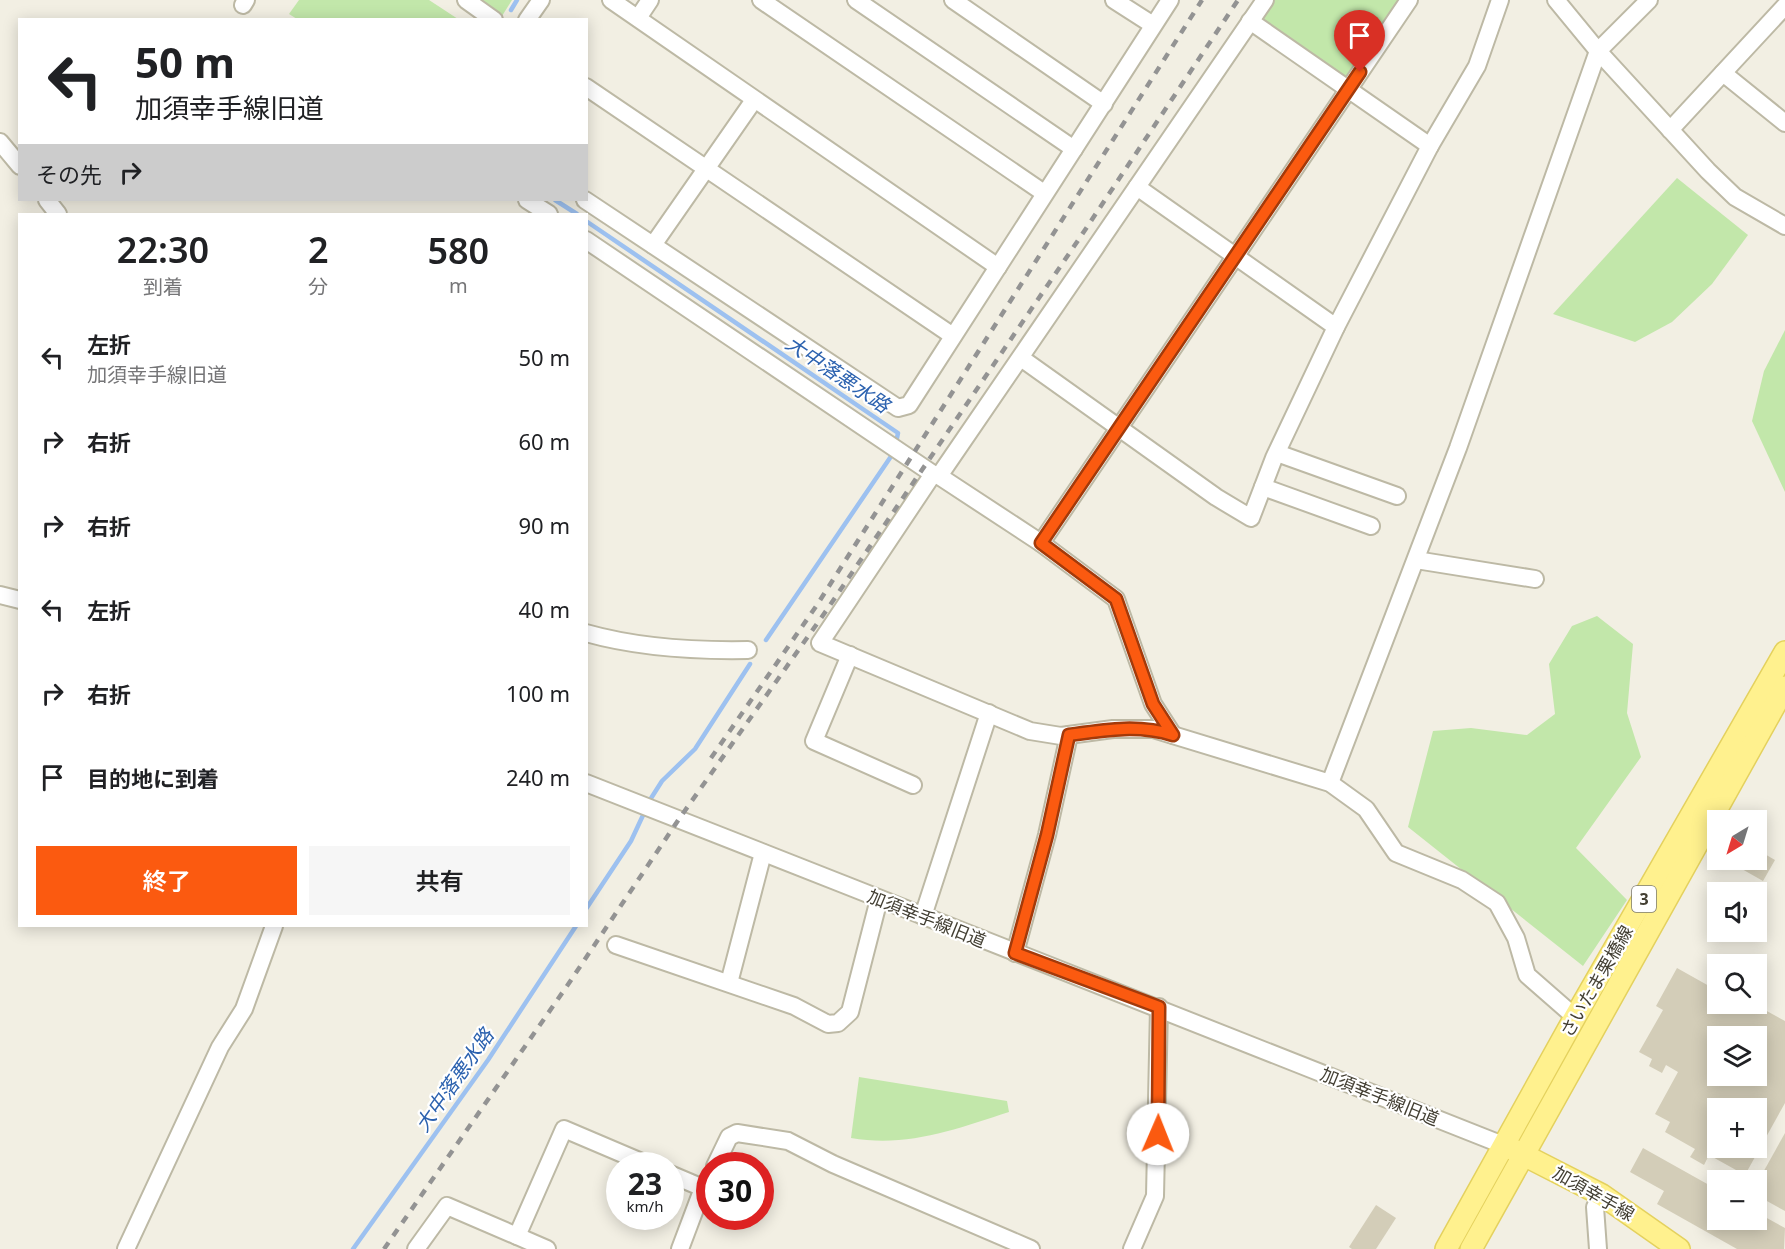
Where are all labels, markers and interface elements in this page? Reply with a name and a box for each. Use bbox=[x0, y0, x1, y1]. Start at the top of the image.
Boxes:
pin bbox=[1334, 10, 1385, 72]
icon: arrive bbox=[1343, 19, 1376, 52]
text: 50 m bbox=[135, 33, 235, 90]
icon: left bbox=[36, 42, 114, 120]
text: 加須幸手線旧道 bbox=[135, 89, 324, 126]
icon: right bbox=[114, 156, 147, 189]
text: その先 bbox=[36, 159, 102, 189]
text: 22:30 bbox=[117, 225, 209, 274]
text: 2 bbox=[308, 225, 329, 274]
text: 580 bbox=[427, 226, 489, 275]
text: m bbox=[449, 272, 468, 299]
text: 到着 bbox=[143, 273, 183, 300]
text: 分 bbox=[308, 273, 328, 300]
text: 左折 bbox=[87, 329, 131, 359]
water label: 大中落悪水路 bbox=[781, 329, 897, 420]
icon: left bbox=[36, 341, 69, 374]
text: 50 m bbox=[519, 342, 570, 372]
text: 加須幸手線旧道 bbox=[87, 361, 227, 388]
icon: right bbox=[36, 425, 69, 458]
text: 60 m bbox=[519, 426, 570, 456]
text: 右折 bbox=[87, 427, 131, 457]
icon: right bbox=[36, 509, 69, 542]
text: 90 m bbox=[519, 510, 570, 540]
text: 右折 bbox=[87, 511, 131, 541]
icon: left bbox=[36, 593, 69, 626]
text: 40 m bbox=[519, 594, 570, 624]
text: 左折 bbox=[87, 595, 131, 625]
icon: right bbox=[36, 677, 69, 710]
text: 100 m bbox=[506, 678, 570, 708]
text: 右折 bbox=[87, 679, 131, 709]
icon: arrive bbox=[36, 761, 69, 794]
text: 240 m bbox=[506, 762, 570, 792]
text: 目的地に到着 bbox=[87, 763, 219, 793]
north arrow bbox=[1707, 810, 1767, 870]
map controls bbox=[1707, 810, 1767, 1230]
button: 終了 bbox=[36, 846, 297, 915]
button: 共有 bbox=[309, 846, 570, 915]
button: sound bbox=[1707, 882, 1767, 942]
street label: 加須幸手線旧道 bbox=[864, 883, 990, 953]
road number: 3 bbox=[1632, 886, 1656, 912]
street label: さいたま栗橋線 bbox=[1554, 921, 1638, 1041]
button: search bbox=[1707, 954, 1767, 1014]
water label: 大中落悪水路 bbox=[409, 1021, 501, 1137]
button: layers bbox=[1707, 1026, 1767, 1086]
street label: 加須幸手線旧道 bbox=[1317, 1061, 1443, 1131]
button: + bbox=[1707, 1098, 1767, 1158]
position arrow bbox=[1126, 1102, 1190, 1166]
speed limit sign: 30 bbox=[696, 1152, 774, 1230]
street label: 加須幸手線 bbox=[1549, 1160, 1639, 1226]
text: 23 bbox=[628, 1163, 662, 1204]
button: − bbox=[1707, 1170, 1767, 1230]
text: km/h bbox=[627, 1196, 663, 1216]

